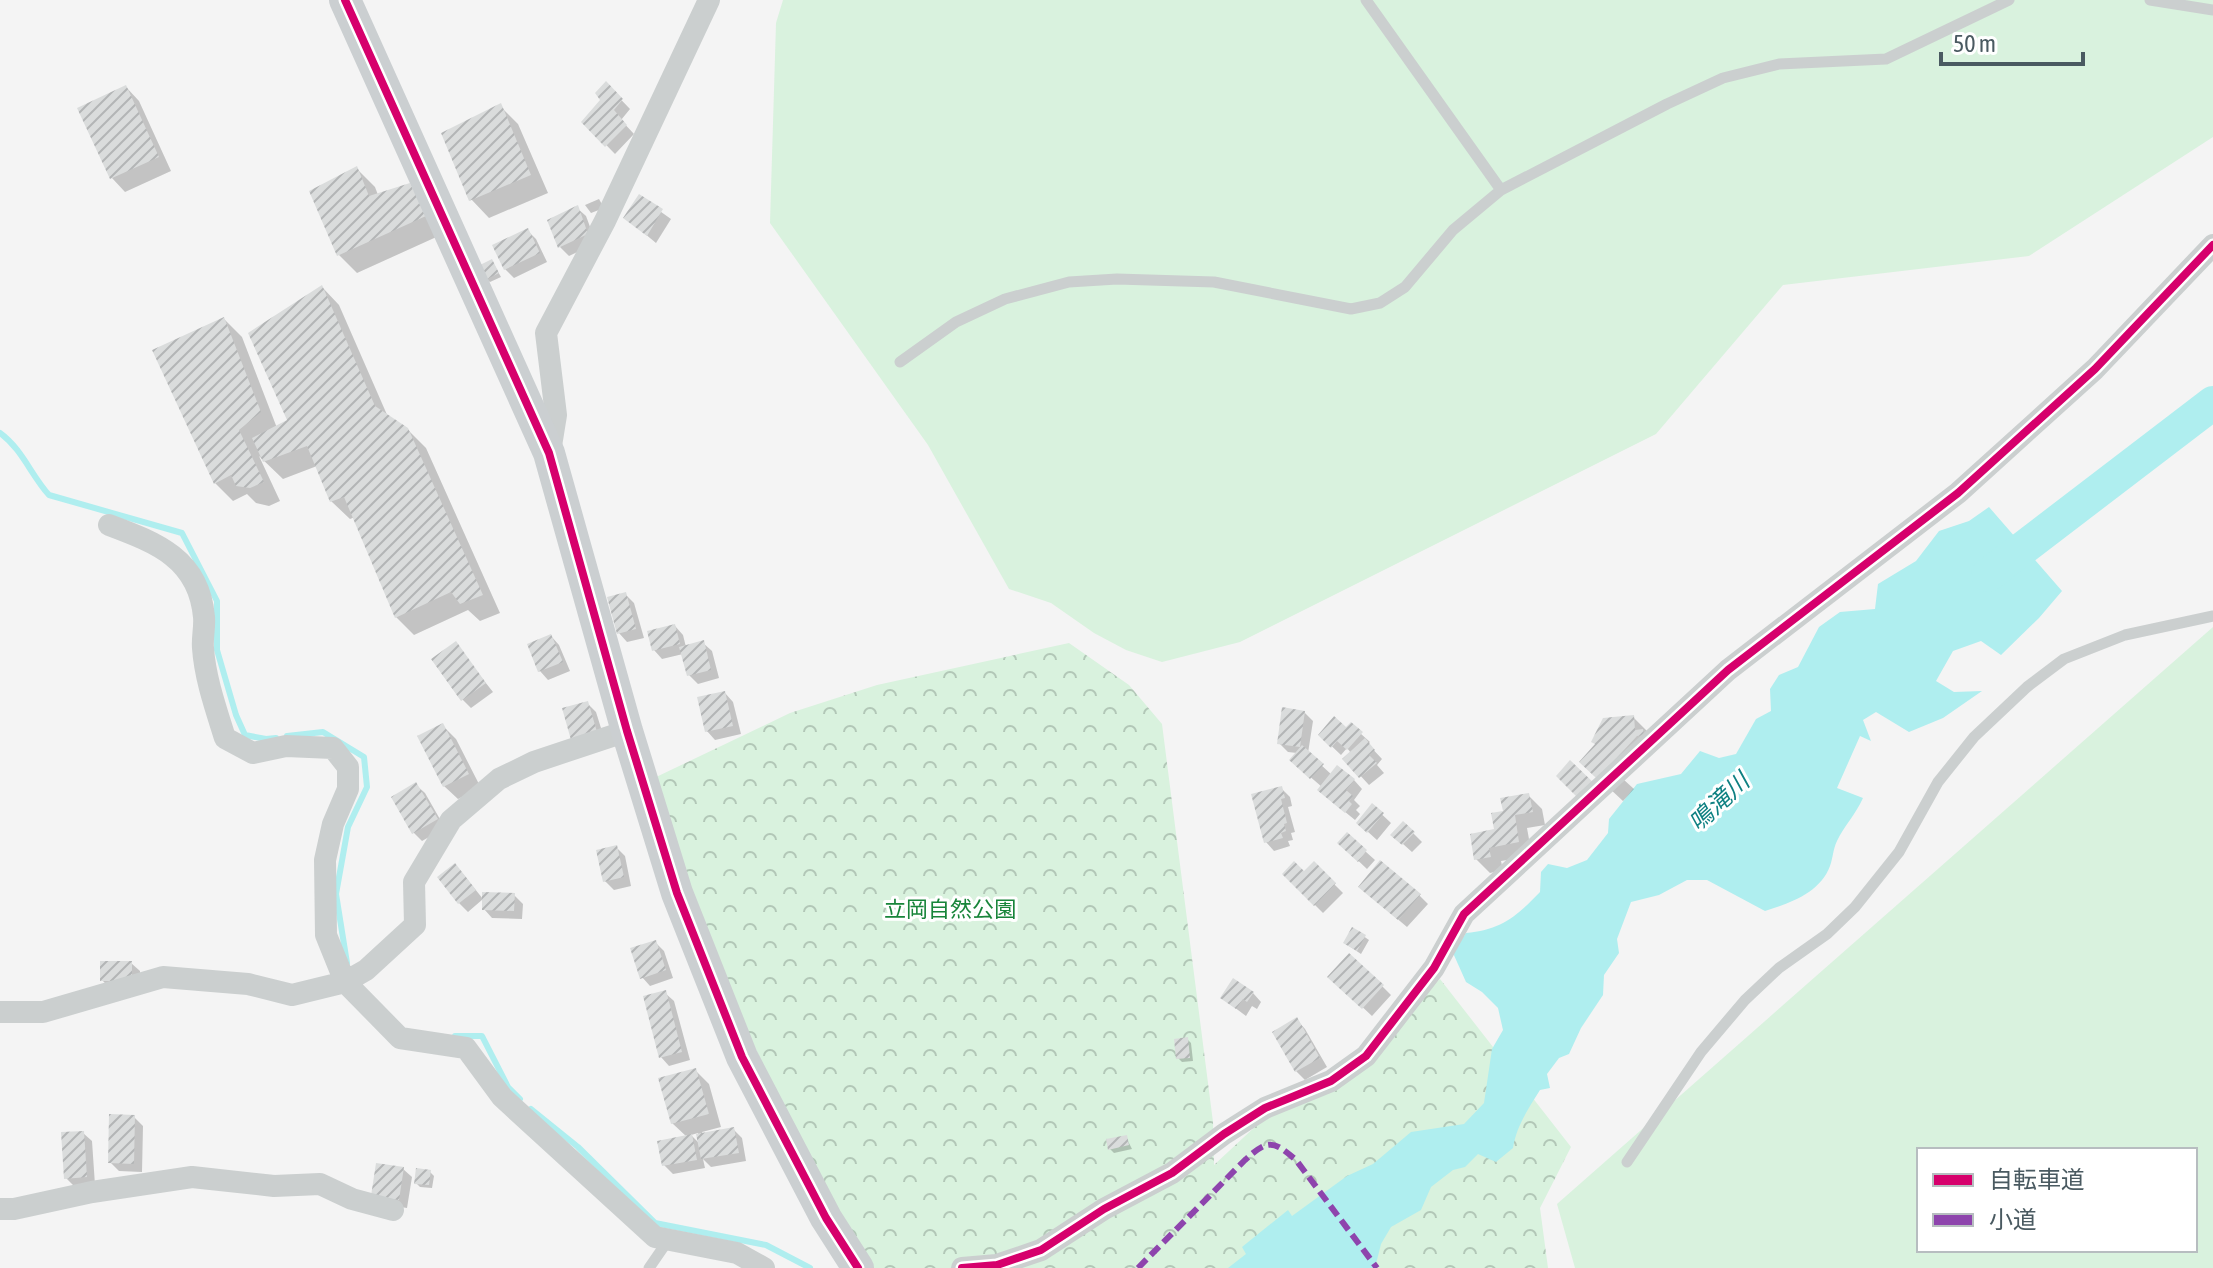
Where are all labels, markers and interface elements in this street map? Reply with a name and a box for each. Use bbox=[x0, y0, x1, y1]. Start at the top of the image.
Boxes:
scale bar bbox=[1941, 16, 2083, 66]
text: 50 m bbox=[1953, 30, 1996, 57]
water label: 鳴滝川 bbox=[1683, 765, 1756, 836]
park label: 立岡自然公園 bbox=[884, 896, 1016, 922]
legend bbox=[1917, 1148, 2197, 1252]
text: 自転車道 bbox=[1989, 1166, 2085, 1193]
text: 小道 bbox=[1989, 1206, 2037, 1233]

